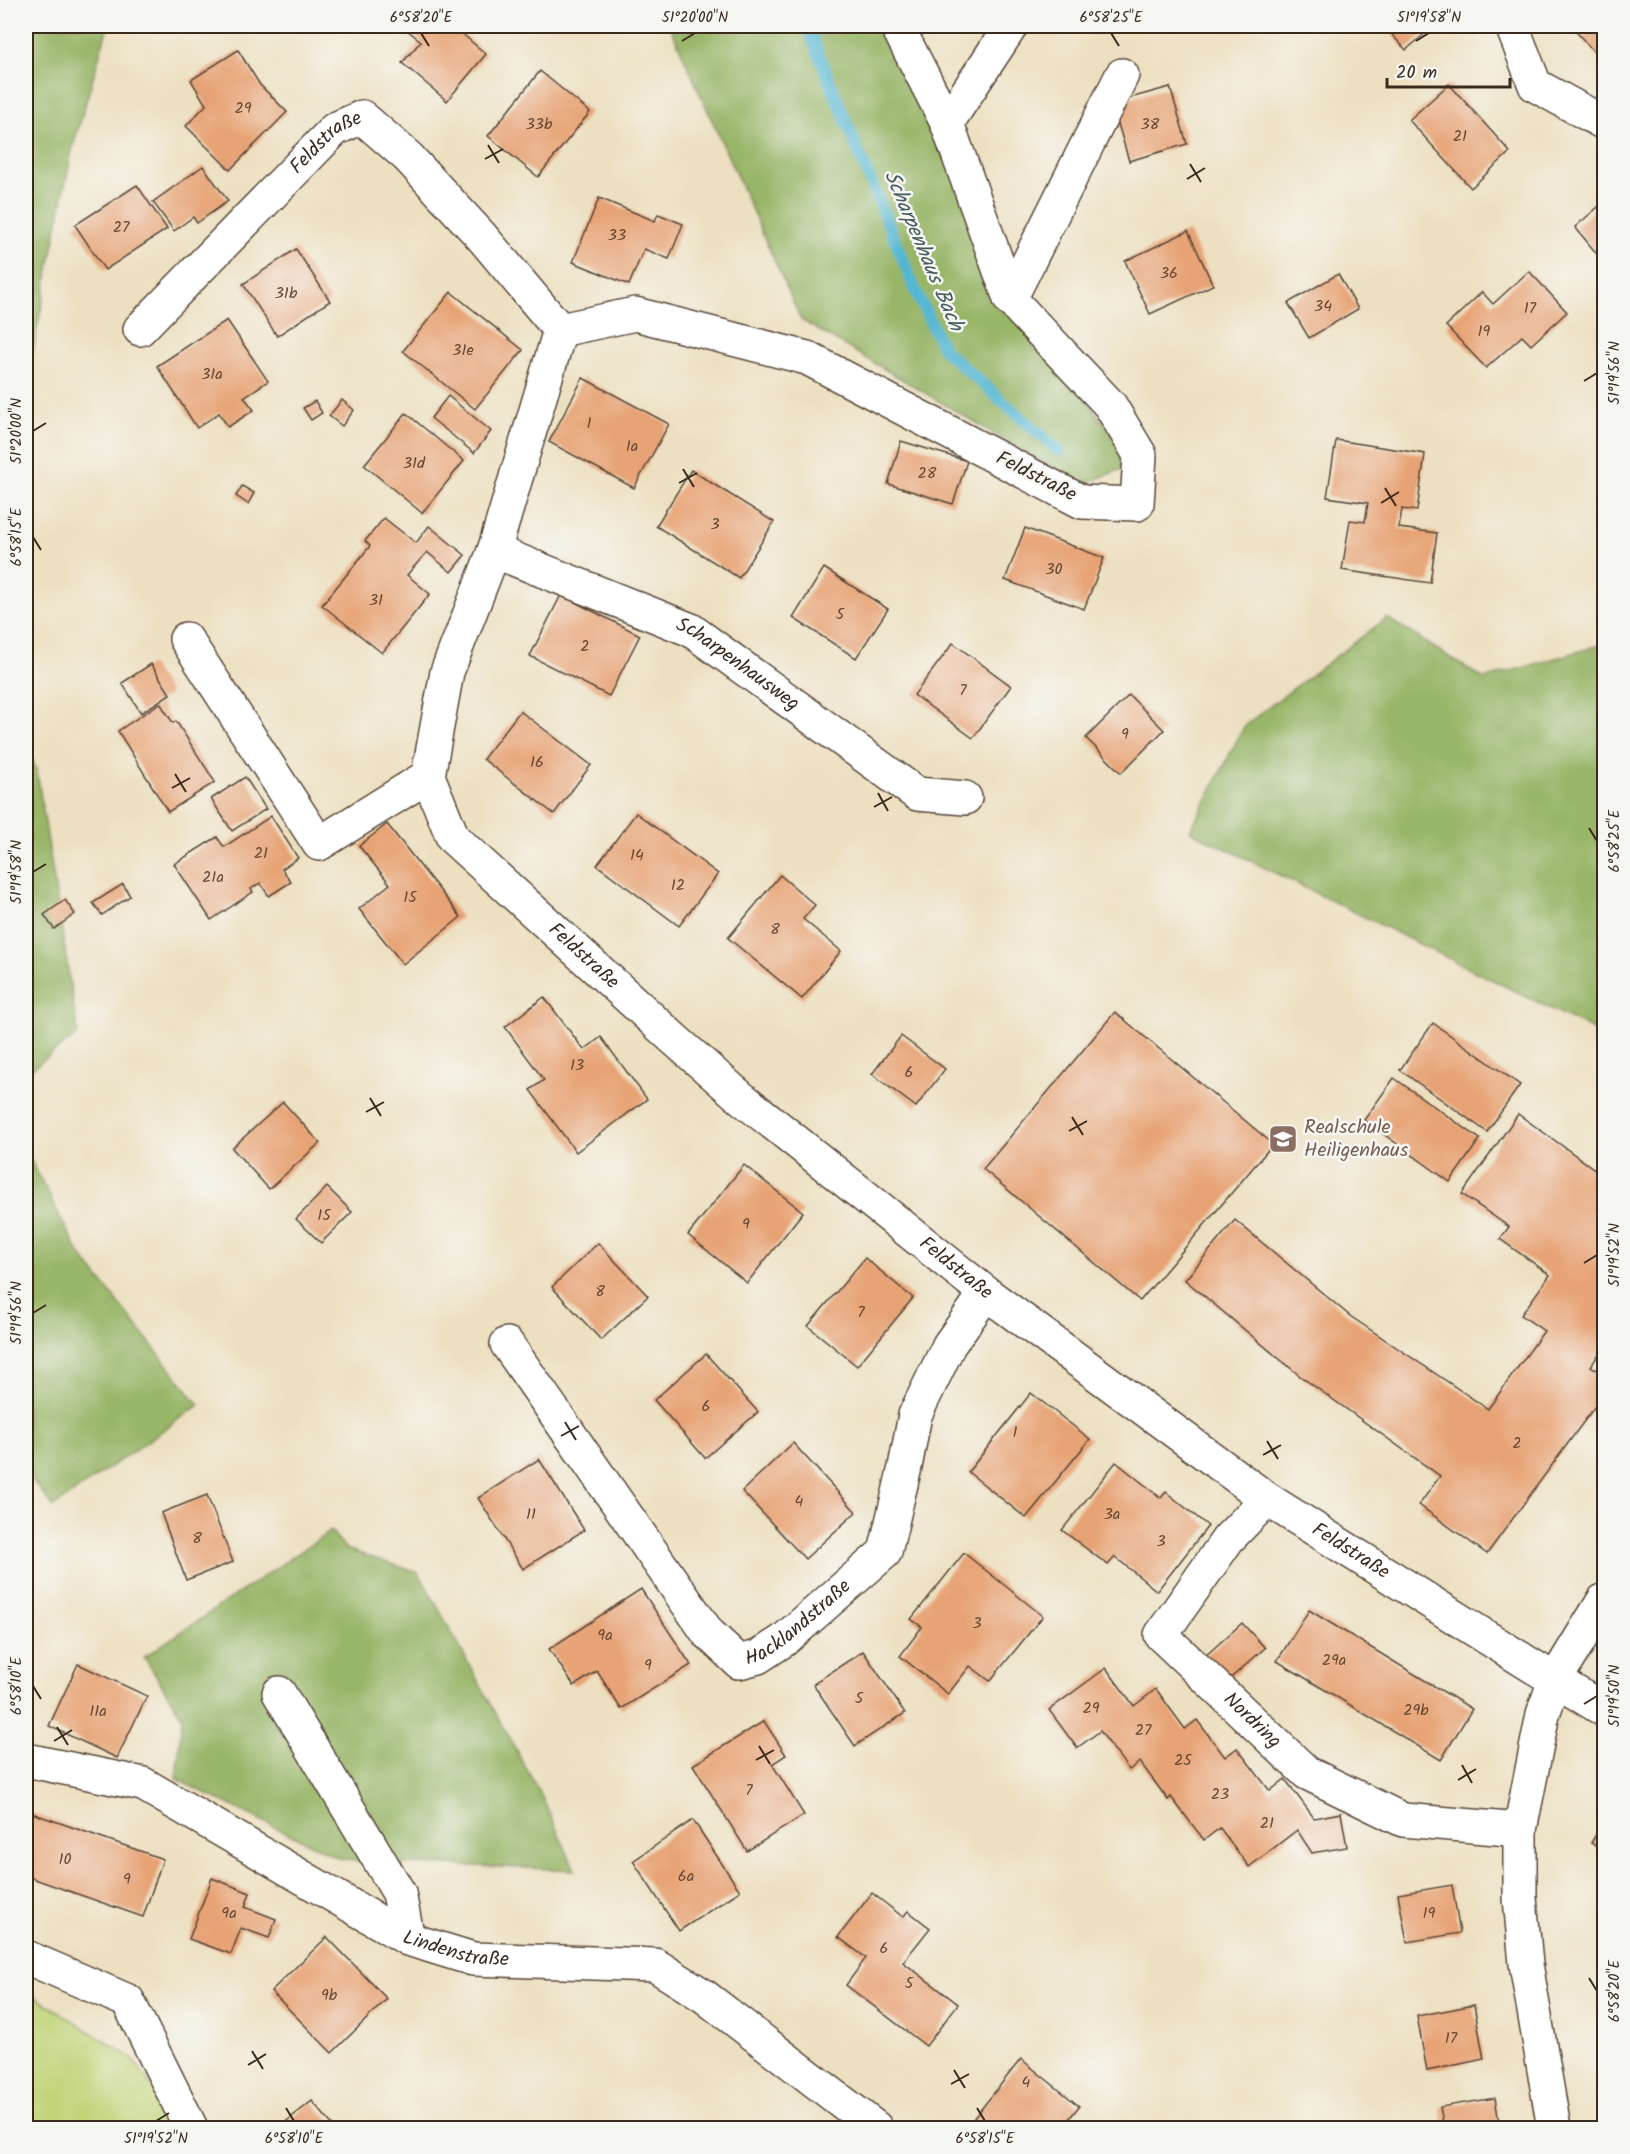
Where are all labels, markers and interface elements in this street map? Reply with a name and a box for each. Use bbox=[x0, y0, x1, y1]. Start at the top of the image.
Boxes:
text: 6°58'20"E bbox=[390, 6, 454, 30]
text: 51°20'00"N bbox=[662, 6, 728, 30]
text: 6°58'25"E bbox=[1079, 6, 1144, 30]
text: 51°19'58"N bbox=[1397, 6, 1461, 30]
scale bar bbox=[1387, 51, 1510, 89]
text: 20 m bbox=[1396, 59, 1437, 88]
house number: 29 bbox=[234, 96, 252, 121]
street label: Feldstraße bbox=[282, 103, 367, 182]
house number: 33b bbox=[526, 112, 553, 137]
house number: 38 bbox=[1141, 112, 1160, 137]
house number: 21 bbox=[1453, 124, 1467, 149]
water label: Scharpenhaus Bach bbox=[874, 166, 972, 338]
house number: 27 bbox=[113, 215, 130, 240]
house number: 33 bbox=[608, 223, 626, 248]
house number: 36 bbox=[1160, 261, 1178, 286]
house number: 31b bbox=[275, 281, 298, 306]
house number: 34 bbox=[1314, 294, 1332, 319]
house number: 17 bbox=[1524, 296, 1537, 321]
house number: 19 bbox=[1478, 319, 1491, 344]
house number: 31e bbox=[452, 338, 474, 363]
text: 51°19'56"N bbox=[1603, 341, 1627, 405]
house number: 31a bbox=[201, 362, 223, 387]
text: 51°20'00"N bbox=[5, 398, 29, 464]
house number: 1 bbox=[586, 411, 592, 436]
house number: 1a bbox=[626, 434, 638, 459]
street label: Feldstraße bbox=[990, 443, 1082, 511]
house number: 31d bbox=[403, 451, 426, 476]
house number: 28 bbox=[918, 461, 937, 486]
text: 6°58'15"E bbox=[5, 506, 29, 567]
house number: 3 bbox=[710, 512, 720, 537]
house number: 30 bbox=[1045, 557, 1063, 582]
house number: 31 bbox=[369, 588, 383, 613]
house number: 5 bbox=[836, 602, 846, 627]
street label: Scharpenhausweg bbox=[671, 610, 806, 720]
house number: 2 bbox=[580, 634, 590, 659]
house number: 7 bbox=[959, 678, 967, 703]
house number: 9 bbox=[1121, 722, 1129, 747]
house number: 16 bbox=[530, 750, 544, 775]
text: 6°58'25"E bbox=[1603, 808, 1627, 873]
text: 51°19'58"N bbox=[5, 840, 29, 904]
house number: 21 bbox=[254, 841, 268, 866]
house number: 14 bbox=[630, 843, 644, 868]
house number: 21a bbox=[202, 865, 224, 890]
house number: 12 bbox=[671, 873, 685, 898]
house number: 15 bbox=[403, 885, 418, 910]
street label: Feldstraße bbox=[540, 915, 626, 998]
house number: 8 bbox=[770, 917, 780, 942]
house number: 13 bbox=[570, 1053, 584, 1078]
house number: 6 bbox=[905, 1060, 913, 1085]
place label: Realschule Heiligenhaus bbox=[1304, 1112, 1409, 1167]
school or university icon: Realschule Heiligenhaus bbox=[1267, 1123, 1299, 1155]
house number: 15 bbox=[317, 1203, 332, 1228]
house number: 9 bbox=[742, 1212, 750, 1237]
text: 51°19'52"N bbox=[1603, 1223, 1627, 1287]
street label: Feldstraße bbox=[911, 1229, 999, 1309]
house number: 8 bbox=[595, 1279, 605, 1304]
text: 51°19'56"N bbox=[5, 1281, 29, 1345]
house number: 7 bbox=[857, 1300, 865, 1325]
house number: 6 bbox=[702, 1394, 710, 1419]
house number: 1 bbox=[1012, 1420, 1018, 1445]
house number: 2 bbox=[1512, 1431, 1522, 1456]
house number: 4 bbox=[795, 1489, 804, 1514]
house number: 11 bbox=[526, 1502, 536, 1527]
house number: 3a bbox=[1104, 1502, 1120, 1527]
street label: Feldstraße bbox=[1305, 1515, 1396, 1588]
house number: 8 bbox=[192, 1526, 202, 1551]
house number: 3 bbox=[1156, 1529, 1166, 1554]
street label: Hacklandstraße bbox=[742, 1572, 859, 1676]
house number: 3 bbox=[972, 1611, 982, 1636]
house number: 9a bbox=[597, 1623, 613, 1648]
house number: 29a bbox=[1322, 1648, 1346, 1673]
house number: 9 bbox=[644, 1653, 652, 1678]
text: 6°58'10"E bbox=[5, 1655, 29, 1715]
text: 51°19'50"N bbox=[1603, 1665, 1627, 1727]
street label: Nordring bbox=[1215, 1685, 1289, 1757]
house number: 5 bbox=[855, 1686, 865, 1711]
house number: 29 bbox=[1082, 1696, 1100, 1721]
house number: 29b bbox=[1403, 1698, 1429, 1723]
house number: 11a bbox=[89, 1699, 107, 1724]
house number: 27 bbox=[1135, 1718, 1152, 1743]
house number: 25 bbox=[1174, 1748, 1193, 1773]
house number: 7 bbox=[745, 1778, 753, 1803]
house number: 23 bbox=[1211, 1782, 1229, 1807]
house number: 21 bbox=[1260, 1811, 1274, 1836]
house number: 10 bbox=[58, 1847, 72, 1872]
house number: 6a bbox=[678, 1864, 694, 1889]
house number: 9 bbox=[123, 1867, 131, 1892]
house number: 9a bbox=[221, 1901, 237, 1926]
house number: 19 bbox=[1423, 1901, 1436, 1926]
street label: Lindenstraße bbox=[399, 1922, 510, 1976]
house number: 6 bbox=[880, 1936, 888, 1961]
text: 6°58'20"E bbox=[1603, 1958, 1627, 2022]
house number: 5 bbox=[905, 1971, 915, 1996]
house number: 9b bbox=[321, 1983, 338, 2008]
house number: 17 bbox=[1445, 2026, 1458, 2051]
house number: 4 bbox=[1022, 2070, 1031, 2095]
text: 51°19'52"N bbox=[124, 2127, 188, 2151]
text: 6°58'10"E bbox=[265, 2127, 325, 2151]
text: 6°58'15"E bbox=[955, 2127, 1016, 2151]

